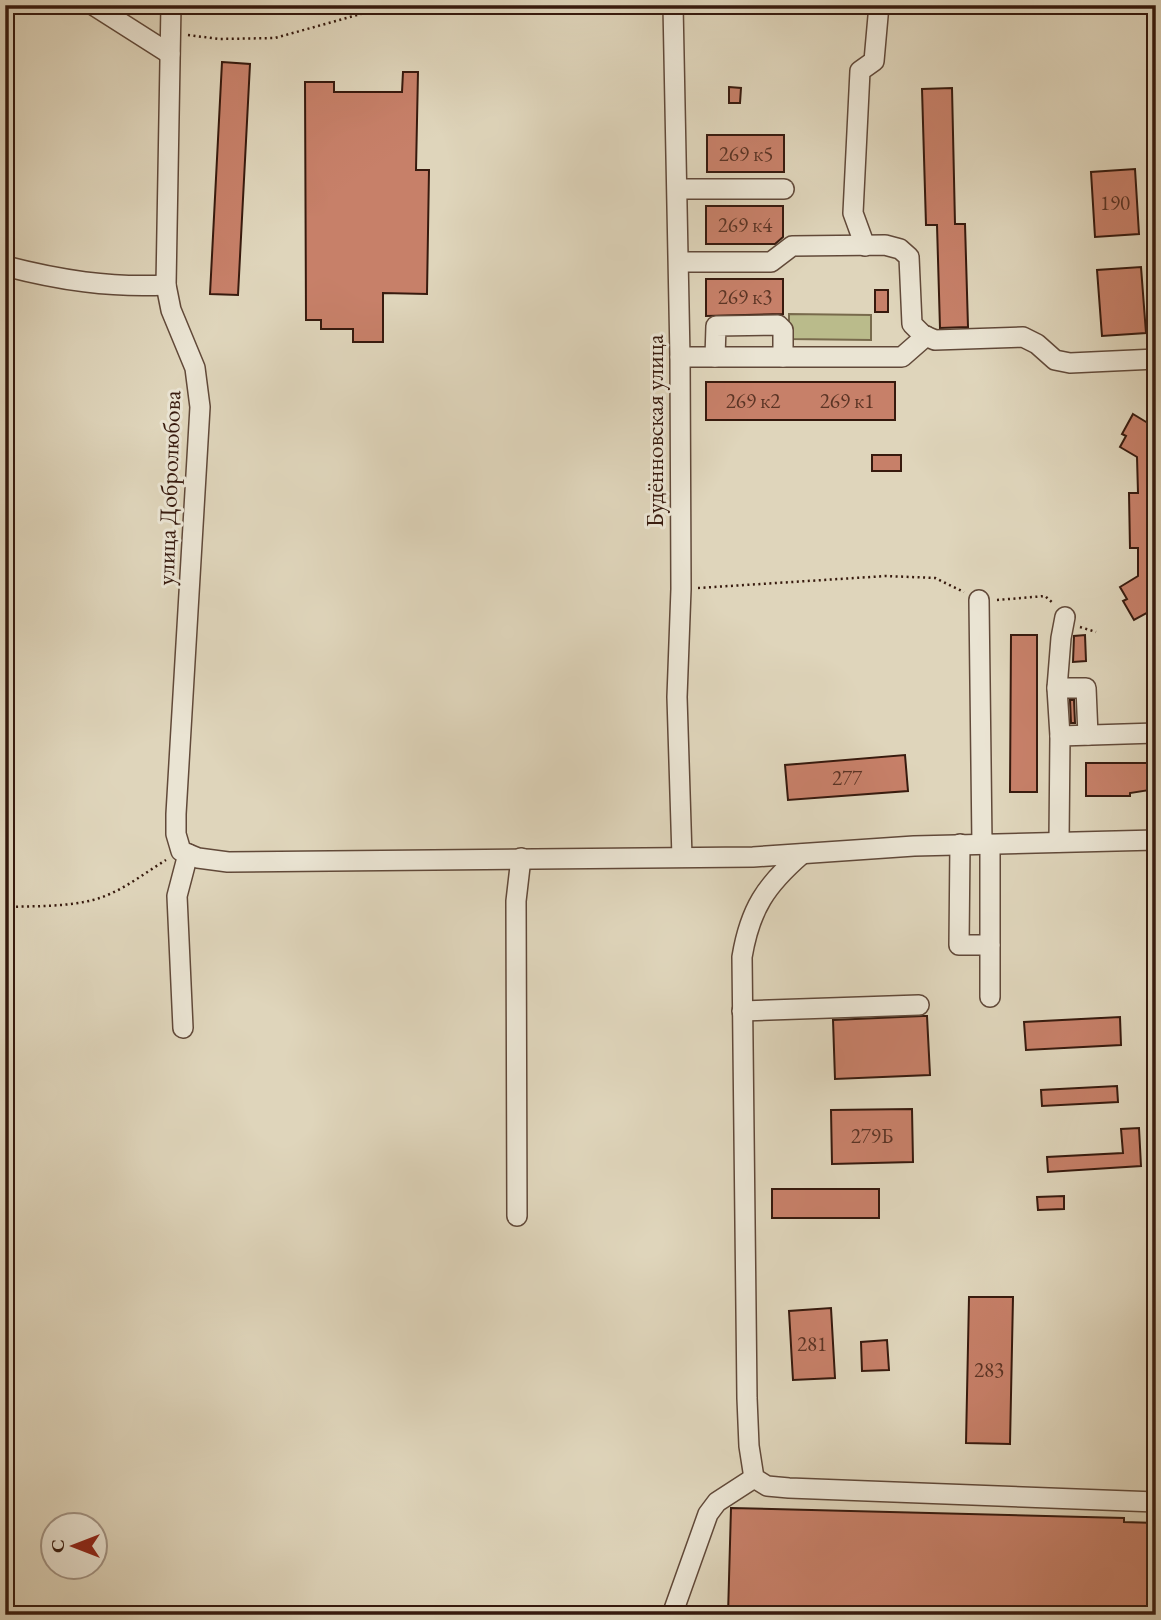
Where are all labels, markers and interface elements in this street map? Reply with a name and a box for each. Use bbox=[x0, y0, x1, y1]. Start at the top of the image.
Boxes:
house number: 269 к5 bbox=[719, 140, 773, 167]
house number: 190 bbox=[1100, 189, 1130, 216]
house number: 269 к4 bbox=[718, 211, 773, 238]
house number: 269 к3 bbox=[718, 283, 772, 310]
street label: Будённовская улица bbox=[639, 334, 670, 528]
house number: 269 к2 bbox=[726, 387, 780, 414]
house number: 269 к1 bbox=[820, 387, 874, 414]
street label: улица Добролюбова bbox=[150, 390, 187, 586]
house number: 277 bbox=[832, 764, 863, 791]
house number: 279Б bbox=[851, 1122, 893, 1149]
house number: 281 bbox=[797, 1330, 827, 1357]
house number: 283 bbox=[974, 1356, 1004, 1383]
north arrow bbox=[38, 1512, 108, 1582]
text: С bbox=[45, 1539, 70, 1553]

